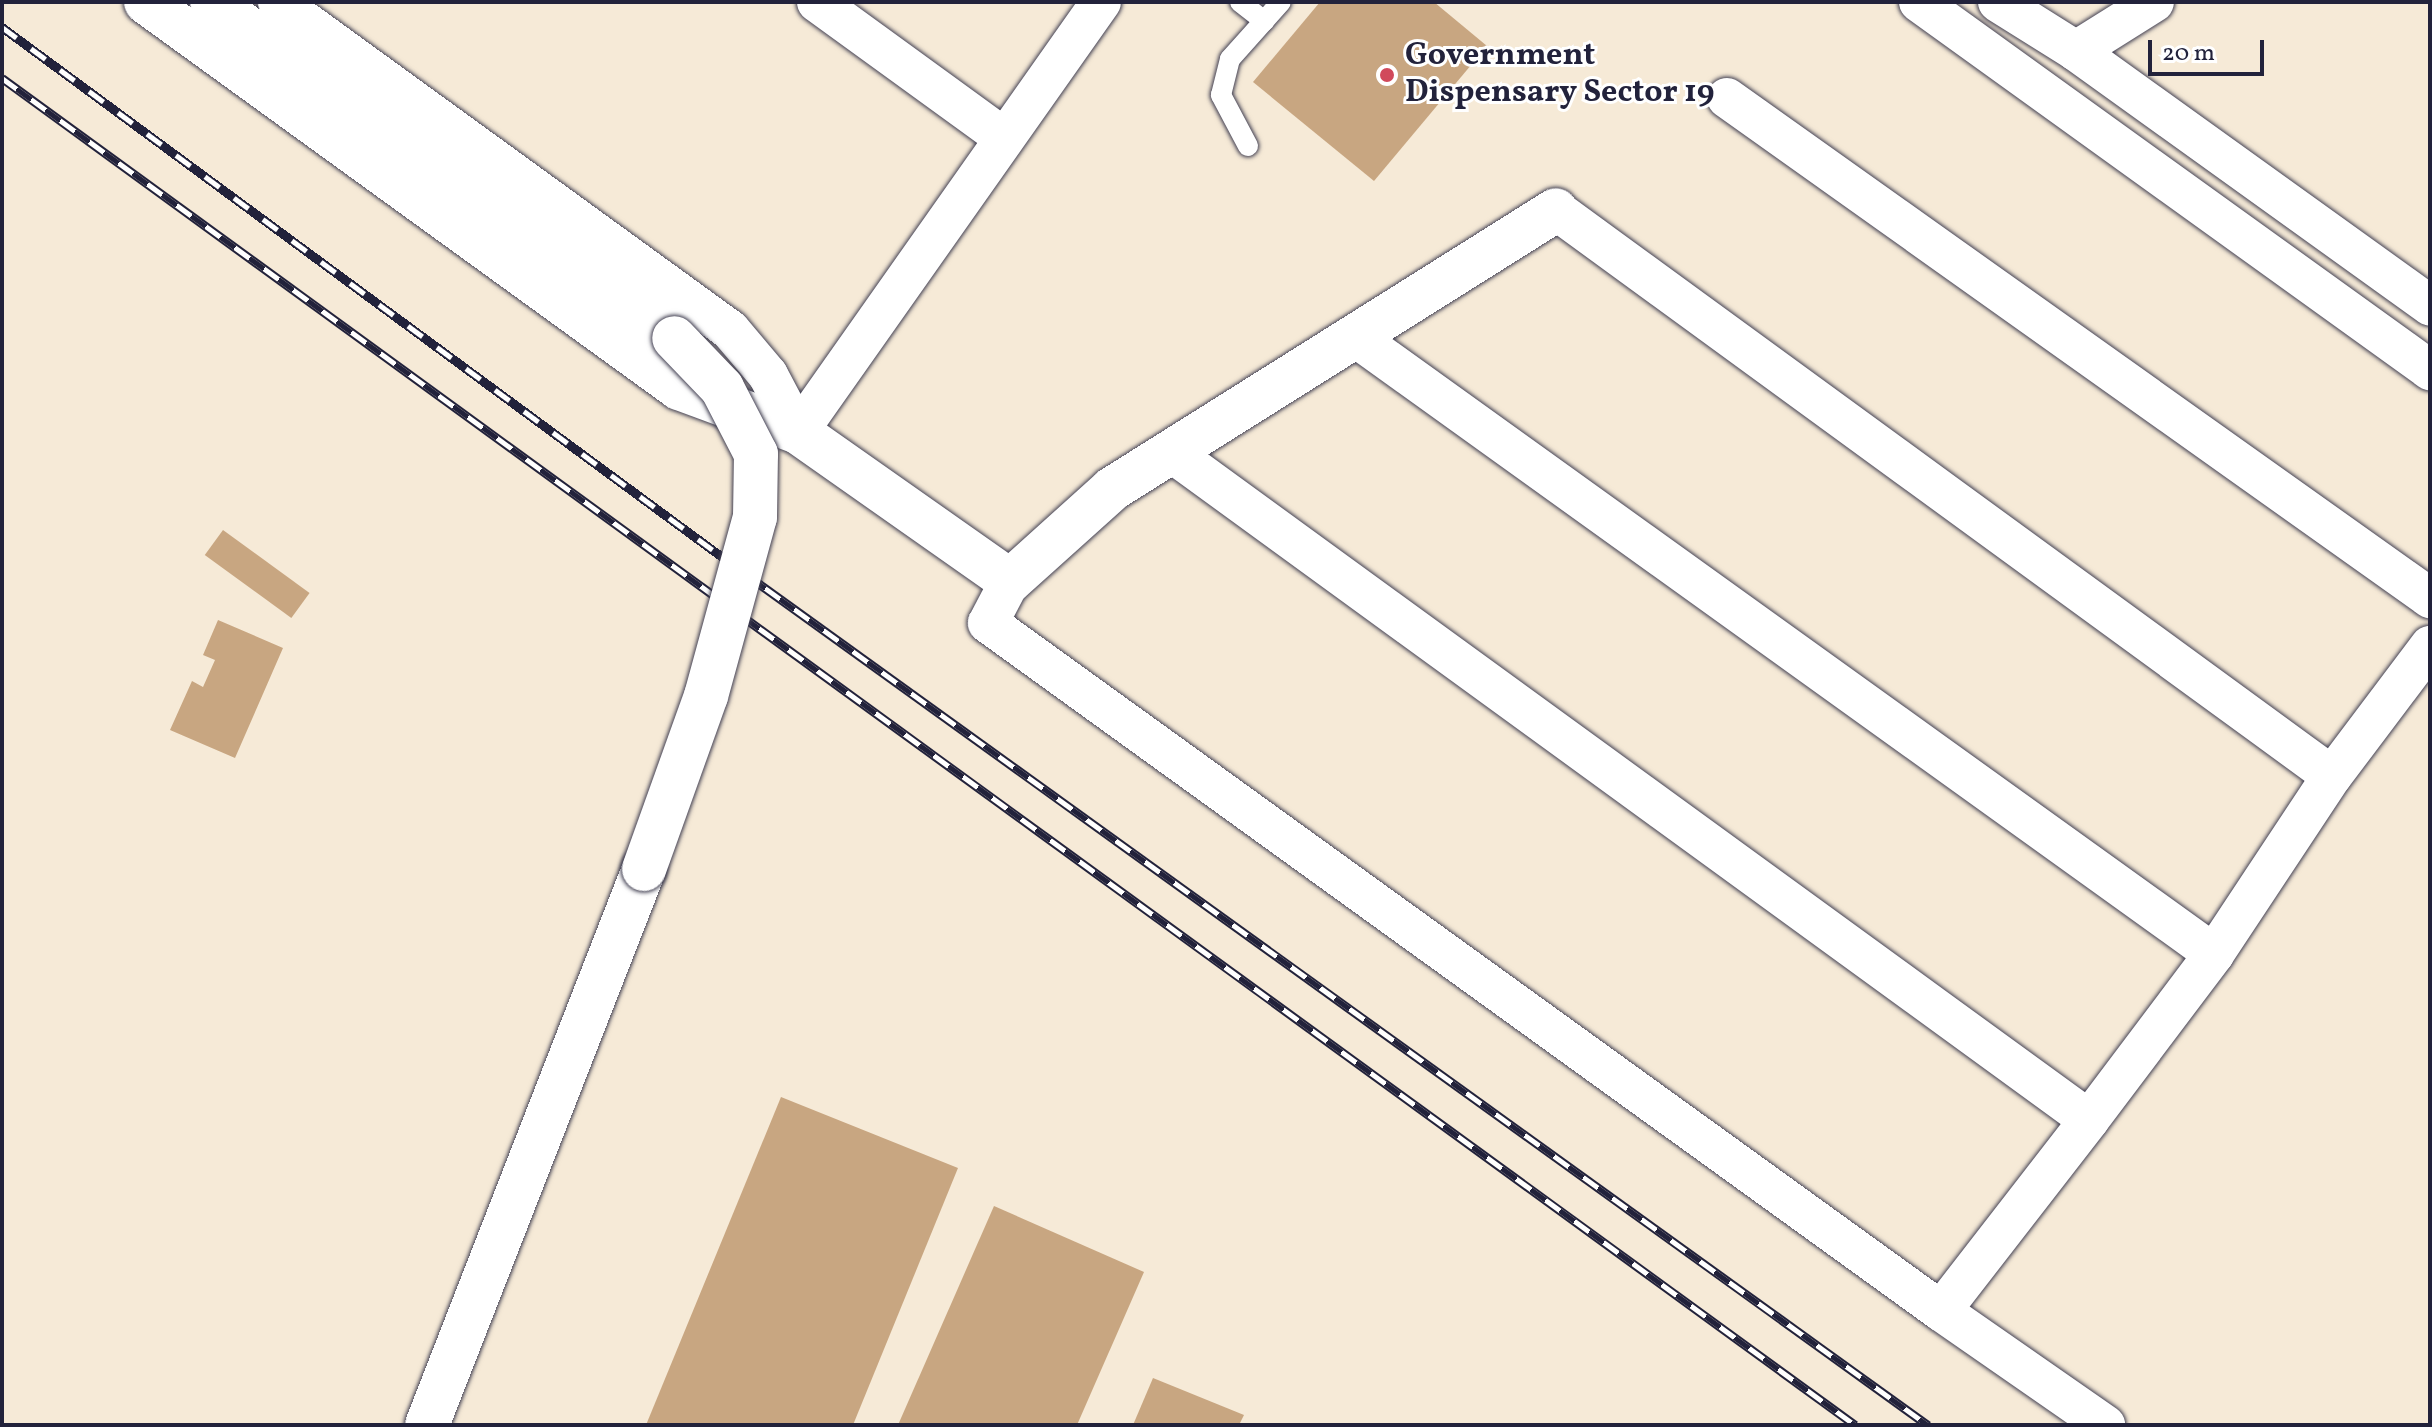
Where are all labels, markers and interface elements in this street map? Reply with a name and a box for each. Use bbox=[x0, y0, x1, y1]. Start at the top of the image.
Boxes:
scale bar bbox=[2152, 24, 2268, 74]
text: 20 m bbox=[2162, 37, 2215, 71]
place label: Government Dispensary Sector 19 bbox=[1405, 38, 1715, 113]
marker: Government Dispensary Sector 19 bbox=[1376, 64, 1398, 86]

